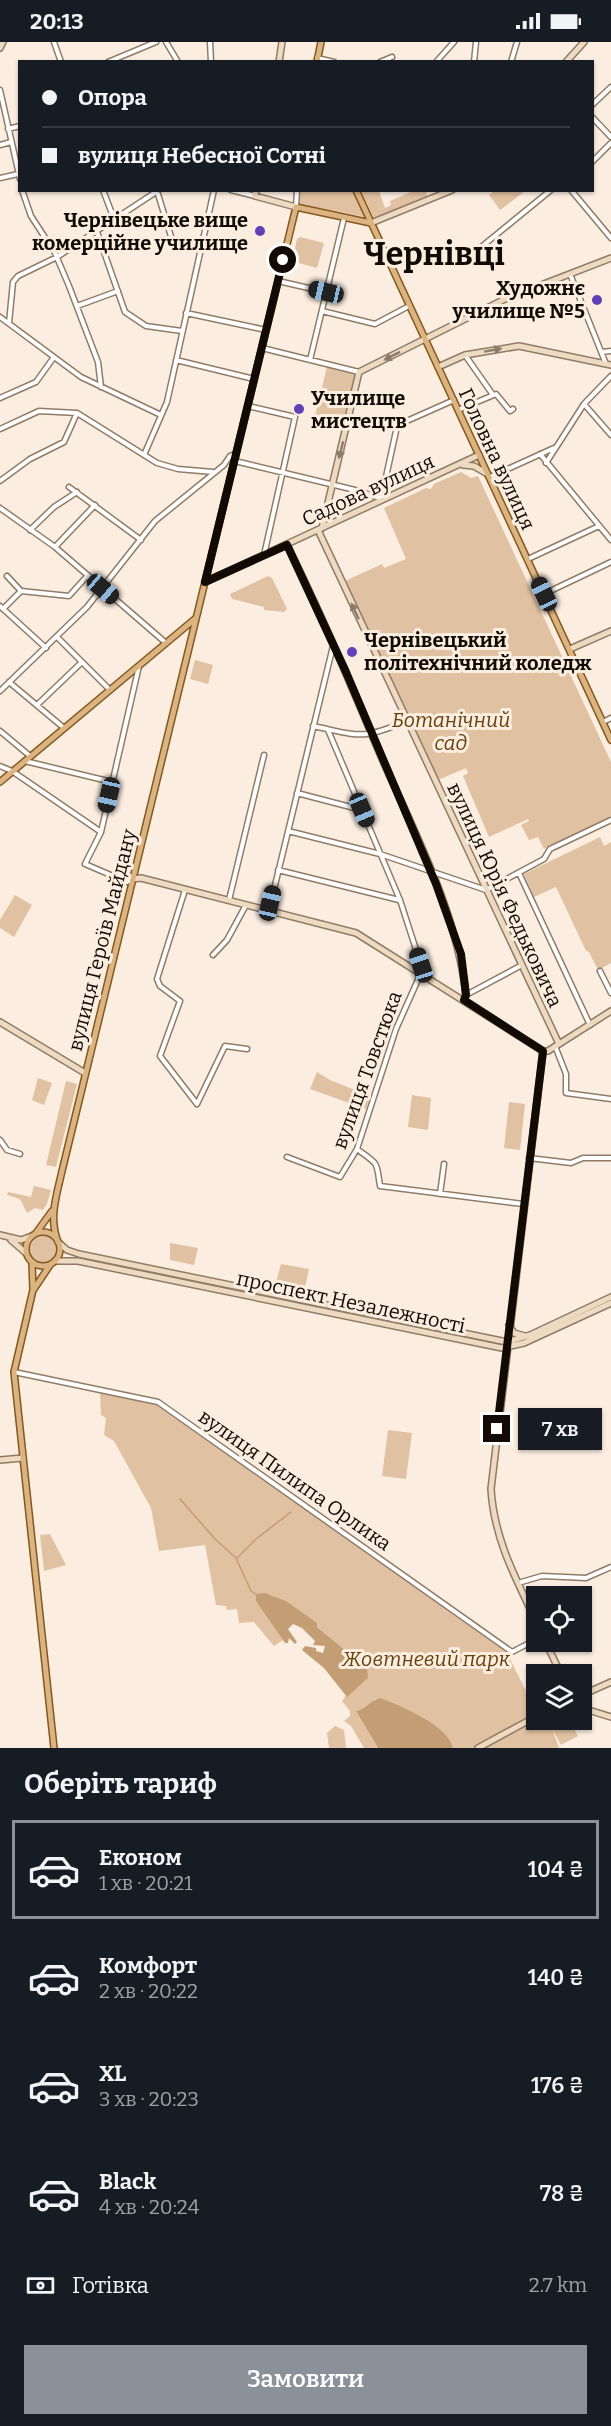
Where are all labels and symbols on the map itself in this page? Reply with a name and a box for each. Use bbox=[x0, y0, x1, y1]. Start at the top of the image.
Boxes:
place label: Чернівецьке вище комерційне училище bbox=[32, 208, 248, 255]
marker: Чернівецьке вище комерційне училище bbox=[253, 224, 267, 238]
district label: Чернівці bbox=[363, 235, 505, 273]
route start bbox=[269, 246, 296, 273]
place label: Художнє училище №5 bbox=[451, 276, 585, 323]
car bbox=[306, 279, 346, 305]
marker: Художнє училище №5 bbox=[590, 293, 604, 307]
one-way arrow bbox=[484, 345, 503, 354]
one-way arrow bbox=[383, 351, 400, 361]
street label: Головна вулиця bbox=[454, 384, 540, 534]
place label: Училище мистецтв bbox=[311, 386, 407, 433]
marker: Училище мистецтв bbox=[292, 402, 306, 416]
one-way arrow bbox=[336, 440, 346, 459]
street label: Садова вулиця bbox=[298, 449, 438, 531]
car bbox=[83, 571, 123, 607]
car bbox=[528, 574, 560, 614]
one-way arrow bbox=[351, 602, 360, 619]
place label: Чернівецький політехнічний коледж bbox=[364, 628, 592, 675]
marker: Чернівецький політехнічний коледж bbox=[345, 645, 359, 659]
park label: Ботанічний сад bbox=[392, 708, 510, 755]
car bbox=[96, 775, 122, 815]
street label: вулиця Юрія Федьковича bbox=[442, 779, 568, 1011]
car bbox=[347, 790, 377, 830]
street label: вулиця Героїв Майдану bbox=[63, 826, 141, 1053]
car bbox=[257, 883, 283, 923]
car bbox=[407, 945, 435, 985]
street label: вулиця Товстюка bbox=[327, 988, 407, 1152]
street label: проспект Незалежності bbox=[234, 1266, 468, 1338]
street label: вулиця Пилипа Орлика bbox=[194, 1404, 396, 1556]
callout: 7 хв bbox=[518, 1408, 602, 1450]
route end bbox=[483, 1415, 510, 1442]
park label: Жовтневий парк bbox=[341, 1647, 511, 1671]

